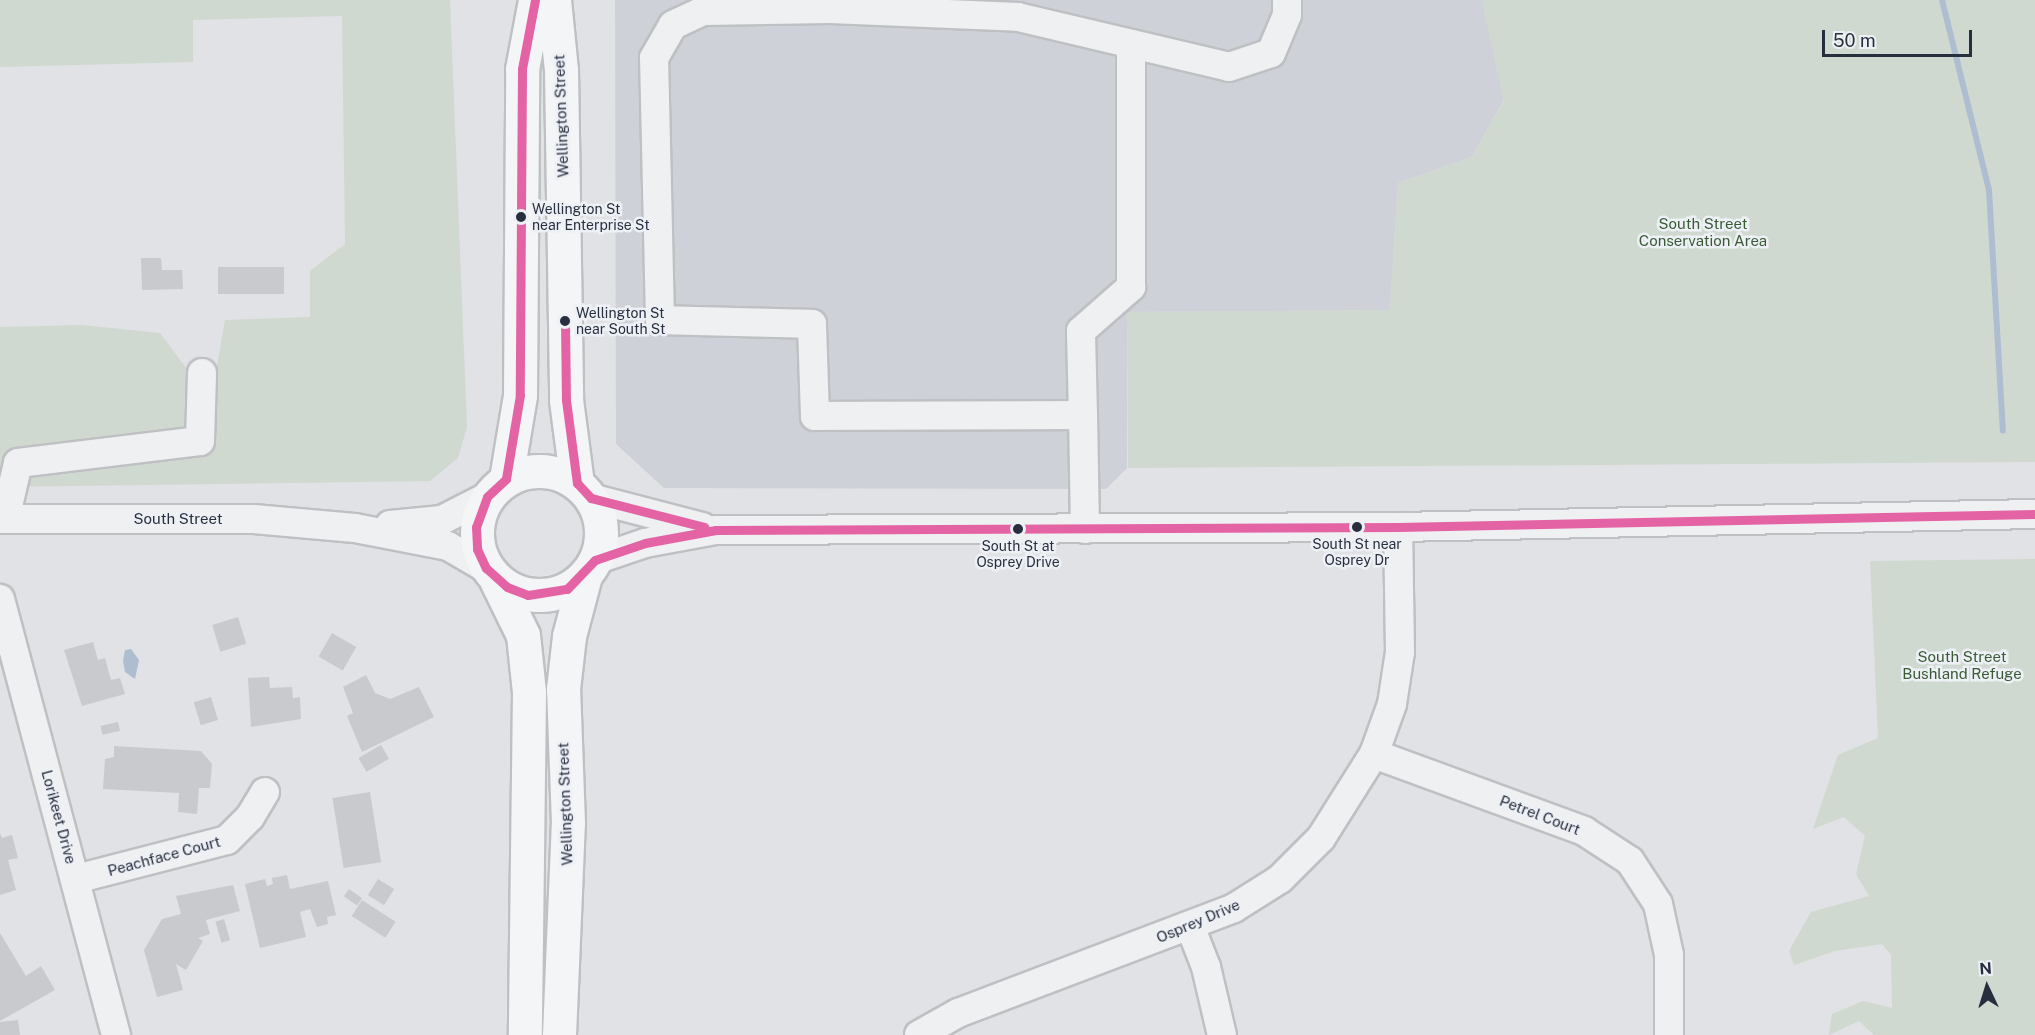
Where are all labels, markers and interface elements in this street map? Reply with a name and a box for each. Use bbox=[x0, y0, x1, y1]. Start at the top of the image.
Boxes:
scale bar bbox=[1825, 18, 1975, 56]
text: 50 m bbox=[1833, 30, 1876, 51]
street label: Wellington Street bbox=[550, 54, 572, 178]
place label: Wellington St near Enterprise St bbox=[532, 201, 650, 234]
marker: Wellington St near Enterprise St bbox=[515, 211, 527, 223]
park label: South Street Conservation Area bbox=[1639, 214, 1767, 249]
place label: Wellington St near South St bbox=[576, 305, 665, 338]
marker: Wellington St near South St bbox=[559, 315, 571, 327]
street label: South Street bbox=[133, 510, 223, 528]
marker: South St near Osprey Dr bbox=[1351, 521, 1363, 533]
marker: South St at Osprey Drive bbox=[1012, 523, 1024, 535]
place label: South St near Osprey Dr bbox=[1312, 536, 1402, 568]
place label: South St at Osprey Drive bbox=[976, 538, 1060, 570]
park label: South Street Bushland Refuge bbox=[1902, 647, 2022, 682]
street label: Wellington Street bbox=[554, 742, 576, 866]
street label: Lorikeet Drive bbox=[38, 768, 80, 866]
street label: Petrel Court bbox=[1497, 791, 1583, 839]
street label: Peachface Court bbox=[106, 832, 222, 880]
street label: Osprey Drive bbox=[1153, 895, 1243, 947]
north arrow bbox=[1957, 957, 2017, 1017]
text: N bbox=[1979, 959, 1993, 978]

